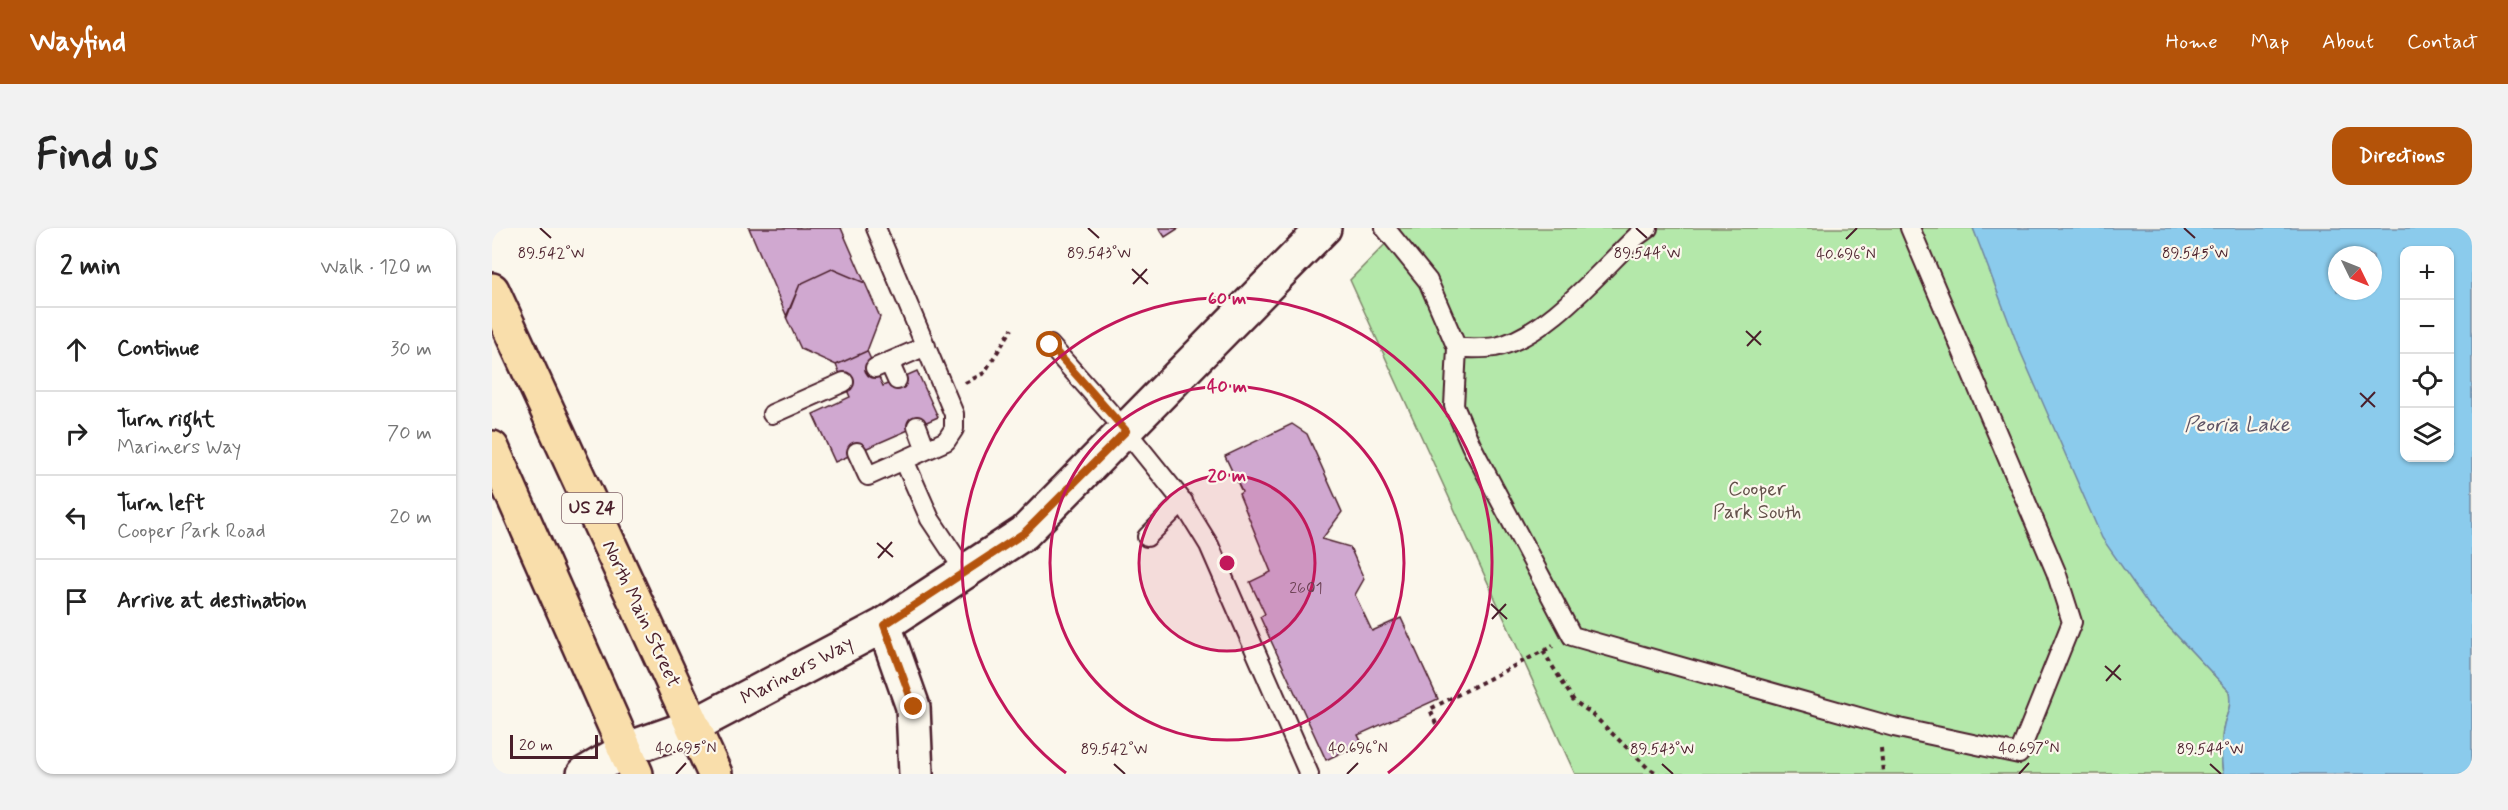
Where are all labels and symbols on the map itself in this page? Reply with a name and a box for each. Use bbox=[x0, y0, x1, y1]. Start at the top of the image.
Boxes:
text: 89.542°W bbox=[518, 244, 584, 264]
text: 89.543°W bbox=[1067, 244, 1131, 264]
text: 89.544°W bbox=[1614, 244, 1680, 264]
text: 89.545°W bbox=[2162, 244, 2228, 264]
text: 40.696°N bbox=[1816, 245, 1876, 265]
north arrow bbox=[2328, 246, 2382, 300]
text: 60 m bbox=[1208, 287, 1246, 311]
route start bbox=[1036, 331, 1062, 357]
text: 40 m bbox=[1207, 375, 1247, 399]
water label: Peoria Lake bbox=[2184, 411, 2291, 439]
text: 20 m bbox=[1208, 464, 1246, 488]
park label: Cooper Park South bbox=[1713, 476, 1801, 526]
road number: US 24 bbox=[562, 493, 622, 523]
street label: North Main Street bbox=[595, 536, 687, 692]
centre of rings bbox=[1217, 553, 1237, 573]
house number: 2601 bbox=[1289, 578, 1323, 599]
street label: Mariners Way bbox=[736, 630, 858, 712]
route end bbox=[900, 693, 926, 719]
scale bar bbox=[510, 732, 598, 760]
text: 40.695°N bbox=[656, 739, 716, 759]
text: 40.696°N bbox=[1328, 739, 1388, 759]
text: 40.697°N bbox=[1999, 739, 2059, 759]
text: 89.542°W bbox=[1081, 740, 1147, 760]
text: 89.543°W bbox=[1630, 740, 1694, 760]
text: 89.544°W bbox=[2177, 740, 2243, 760]

